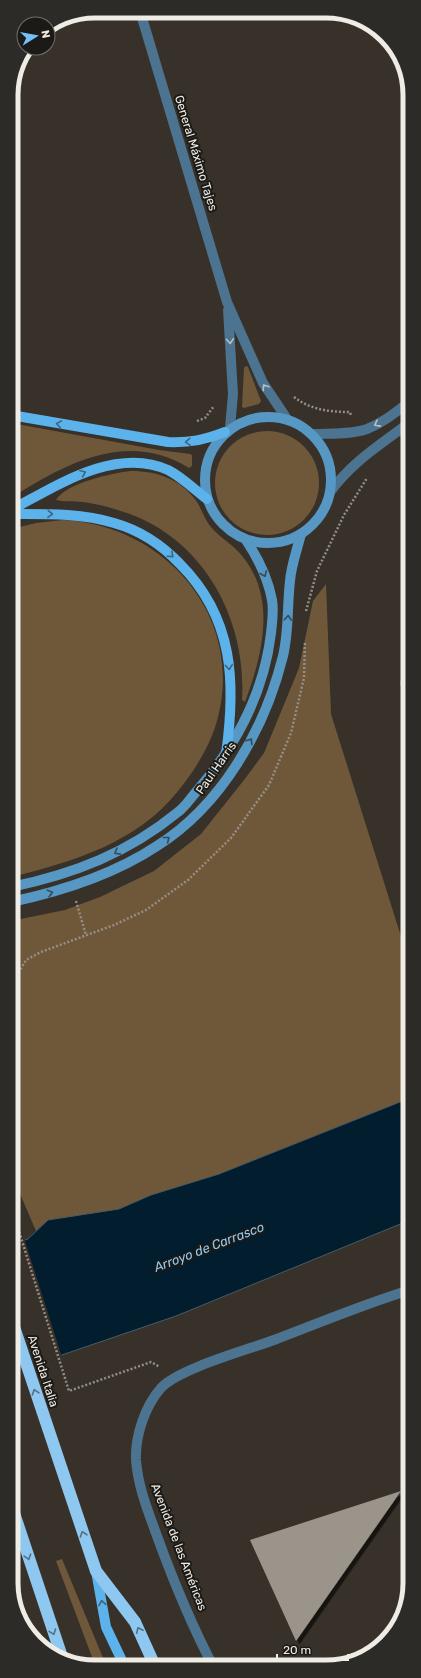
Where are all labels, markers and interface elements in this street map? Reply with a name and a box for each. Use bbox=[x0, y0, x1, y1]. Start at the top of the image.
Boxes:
north arrow bbox=[16, 16, 56, 56]
text: N bbox=[38, 29, 52, 39]
street label: General Máximo Tajes bbox=[172, 94, 220, 212]
one-way arrow bbox=[226, 338, 235, 344]
one-way arrow bbox=[262, 384, 270, 391]
one-way arrow bbox=[374, 419, 381, 426]
one-way arrow bbox=[56, 420, 62, 429]
one-way arrow bbox=[185, 438, 191, 447]
one-way arrow bbox=[80, 470, 87, 478]
one-way arrow bbox=[47, 510, 53, 519]
one-way arrow bbox=[166, 550, 173, 557]
one-way arrow bbox=[259, 569, 267, 577]
one-way arrow bbox=[284, 615, 293, 621]
one-way arrow bbox=[224, 664, 233, 670]
one-way arrow bbox=[246, 738, 253, 745]
street label: Paul Harris bbox=[193, 739, 239, 797]
one-way arrow bbox=[162, 837, 169, 844]
one-way arrow bbox=[114, 847, 121, 855]
one-way arrow bbox=[46, 889, 53, 898]
water label: Arroyo de Carrasco bbox=[151, 1219, 266, 1275]
street label: Avenida Italia bbox=[25, 1333, 61, 1409]
one-way arrow bbox=[31, 1389, 40, 1396]
street label: Avenida de las Américas bbox=[148, 1481, 210, 1613]
one-way arrow bbox=[79, 1531, 87, 1538]
one-way arrow bbox=[23, 1554, 32, 1561]
one-way arrow bbox=[98, 1600, 106, 1606]
one-way arrow bbox=[136, 1627, 144, 1635]
one-way arrow bbox=[49, 1628, 57, 1635]
scale bar bbox=[277, 1636, 348, 1662]
text: 20 m bbox=[283, 1643, 311, 1657]

